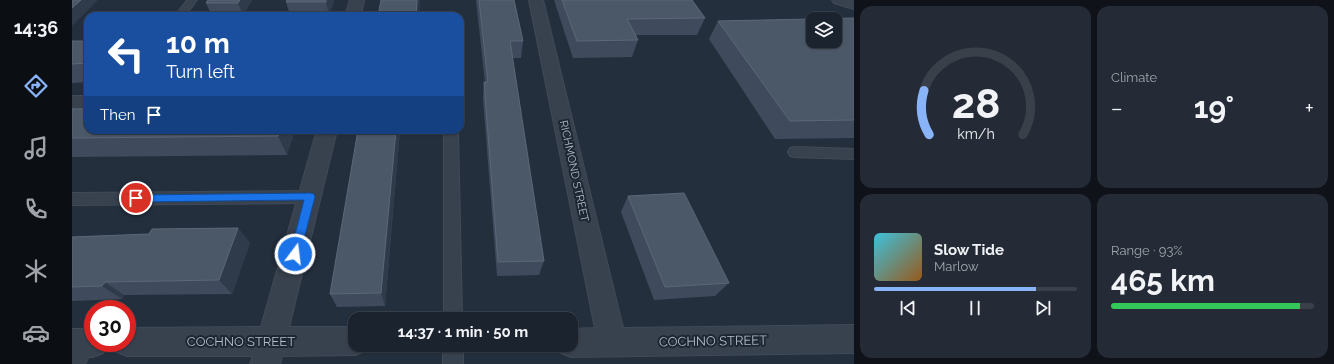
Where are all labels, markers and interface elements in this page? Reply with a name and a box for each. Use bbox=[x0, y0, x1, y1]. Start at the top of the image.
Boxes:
map controls bbox=[806, 12, 842, 48]
button: layers bbox=[806, 12, 842, 48]
text: 14:36 bbox=[14, 17, 58, 38]
text: 10 m bbox=[166, 27, 230, 60]
icon: left bbox=[100, 28, 152, 80]
text: Turn left bbox=[166, 61, 235, 82]
text: Climate bbox=[1111, 70, 1157, 85]
icon: directions bbox=[22, 72, 50, 100]
text: 28 bbox=[951, 79, 1000, 128]
text: 19° bbox=[1194, 90, 1234, 125]
text: − bbox=[1111, 95, 1123, 121]
text: + bbox=[1305, 95, 1314, 121]
icon: arrive bbox=[143, 104, 165, 126]
text: Then bbox=[100, 106, 135, 124]
street label: RICHMOND STREET bbox=[557, 119, 591, 223]
text: km/h bbox=[957, 126, 994, 142]
icon: music bbox=[22, 134, 50, 162]
pin bbox=[119, 181, 153, 215]
icon: arrive bbox=[125, 187, 147, 209]
icon: phone bbox=[22, 195, 50, 223]
position arrow bbox=[274, 233, 316, 275]
text: Slow Tide bbox=[934, 241, 1004, 259]
text: Range · 93% bbox=[1111, 243, 1183, 258]
icon: climate bbox=[22, 257, 50, 285]
text: Marlow bbox=[934, 259, 979, 274]
text: 465 km bbox=[1111, 263, 1215, 298]
icon: previous bbox=[897, 297, 919, 319]
icon: pause bbox=[964, 297, 986, 319]
icon: next bbox=[1032, 297, 1054, 319]
speed limit sign: 30 bbox=[84, 300, 136, 352]
icon: car bbox=[22, 319, 50, 347]
text: 14:37 · 1 min · 50 m bbox=[398, 323, 528, 341]
street label: COCHNO STREET bbox=[659, 333, 767, 349]
street label: COCHNO STREET bbox=[187, 334, 295, 349]

